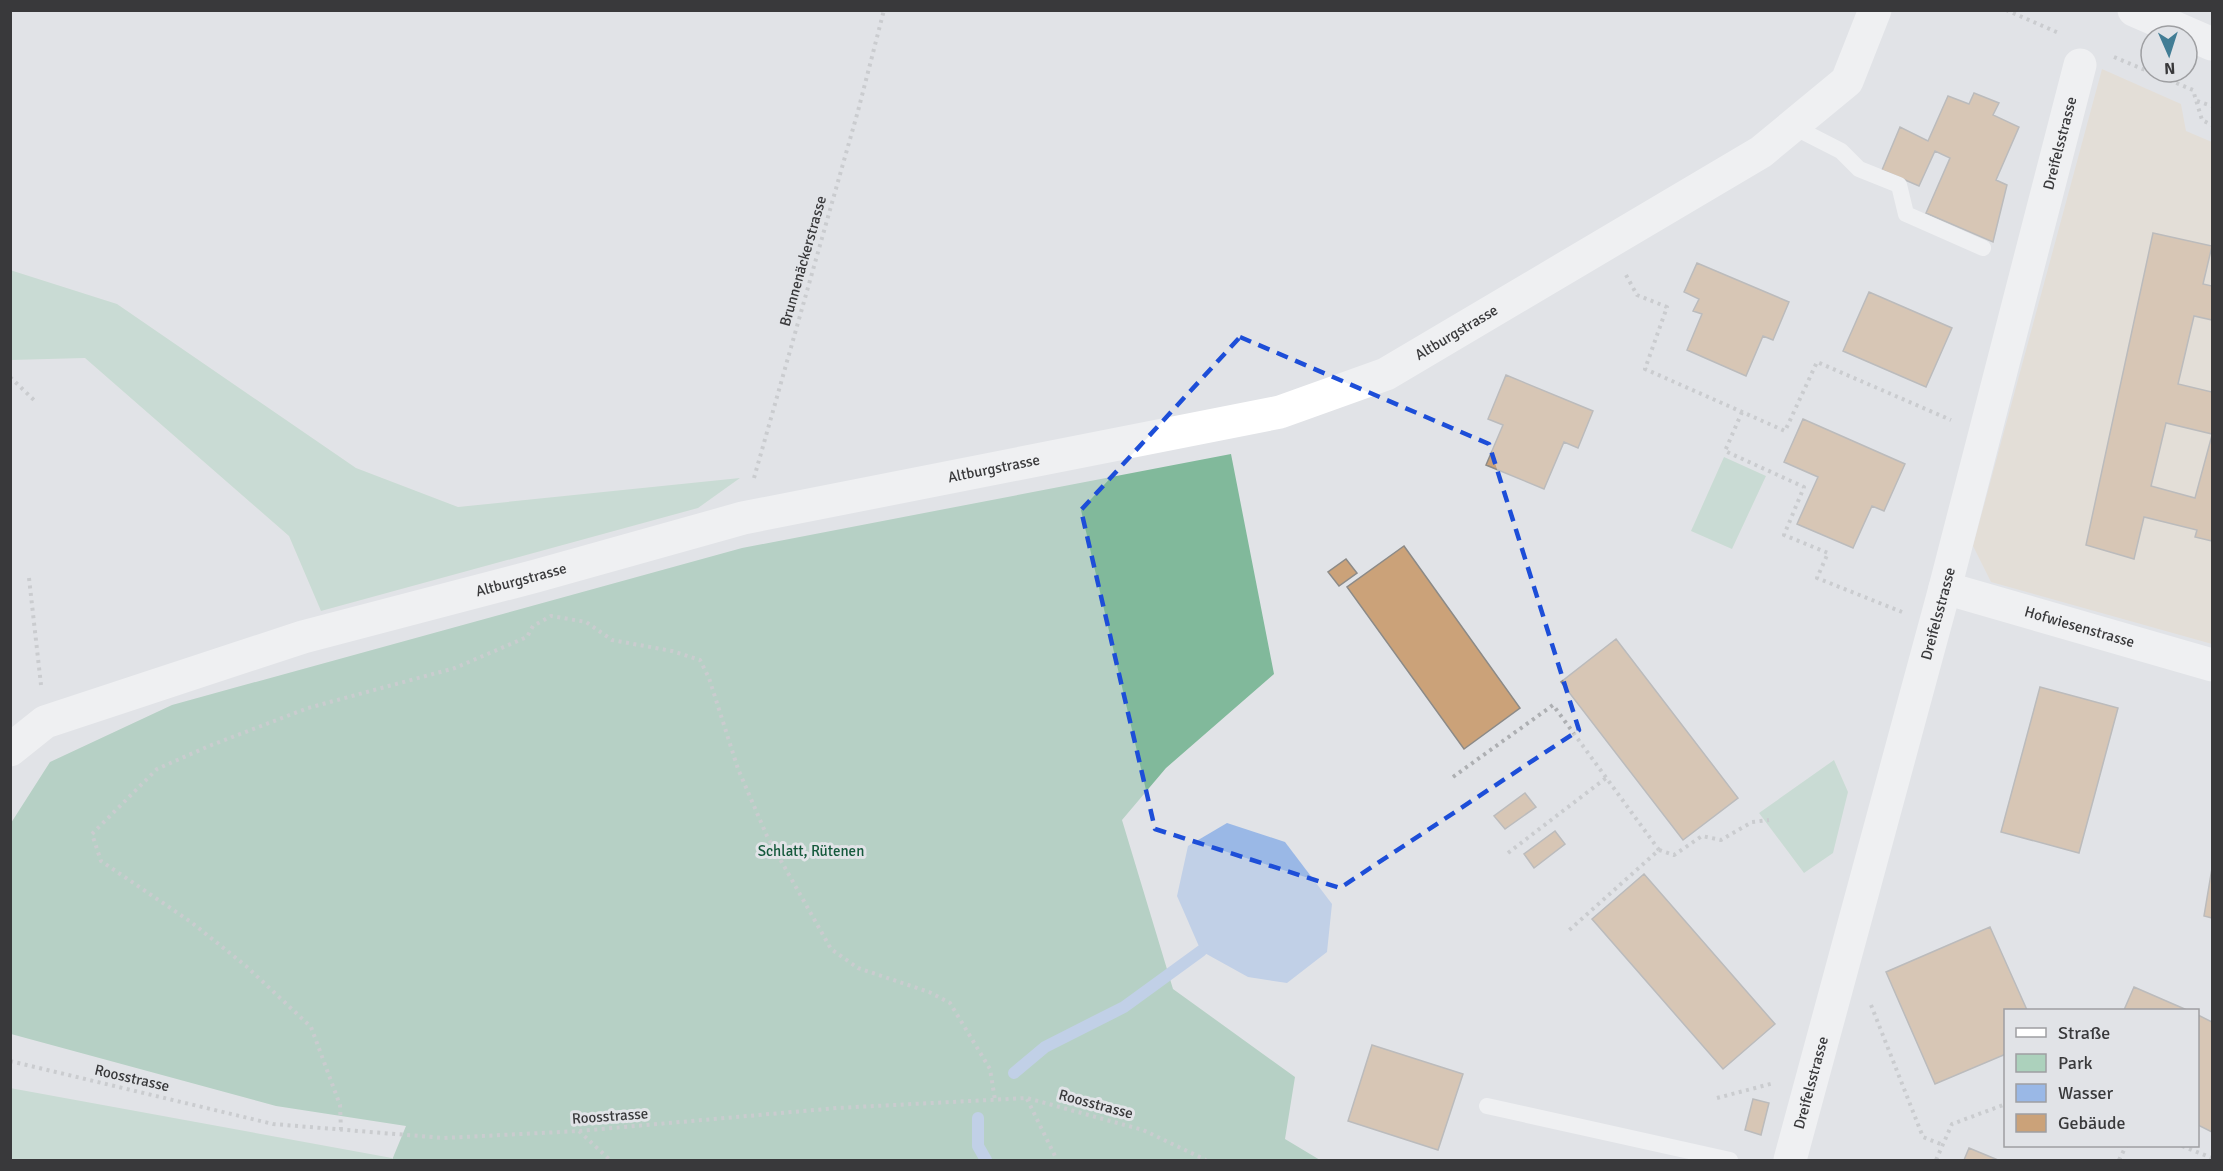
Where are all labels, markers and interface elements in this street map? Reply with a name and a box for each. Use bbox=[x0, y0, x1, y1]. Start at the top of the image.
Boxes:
north arrow bbox=[2139, 24, 2199, 84]
text: N bbox=[2164, 58, 2176, 78]
street label: Dreifelsstrasse bbox=[2039, 95, 2080, 192]
street label: Brunnenäckerstrasse bbox=[776, 194, 830, 328]
street label: Altburgstrasse bbox=[1412, 301, 1501, 364]
street label: Altburgstrasse bbox=[946, 451, 1041, 486]
street label: Altburgstrasse bbox=[474, 559, 569, 600]
street label: Dreifelsstrasse bbox=[1917, 565, 1959, 662]
street label: Hofwiesenstrasse bbox=[2022, 602, 2137, 651]
park label: Schlatt, Rütenen bbox=[758, 842, 864, 860]
legend bbox=[2004, 1009, 2199, 1147]
text: Straße bbox=[2058, 1022, 2110, 1044]
street label: Dreifelsstrasse bbox=[1790, 1034, 1832, 1131]
text: Park bbox=[2058, 1052, 2093, 1074]
street label: Roosstrasse bbox=[93, 1061, 171, 1095]
text: Wasser bbox=[2058, 1082, 2114, 1104]
street label: Roosstrasse bbox=[1057, 1085, 1135, 1123]
street label: Roosstrasse bbox=[571, 1104, 649, 1128]
text: Gebäude bbox=[2058, 1112, 2126, 1134]

